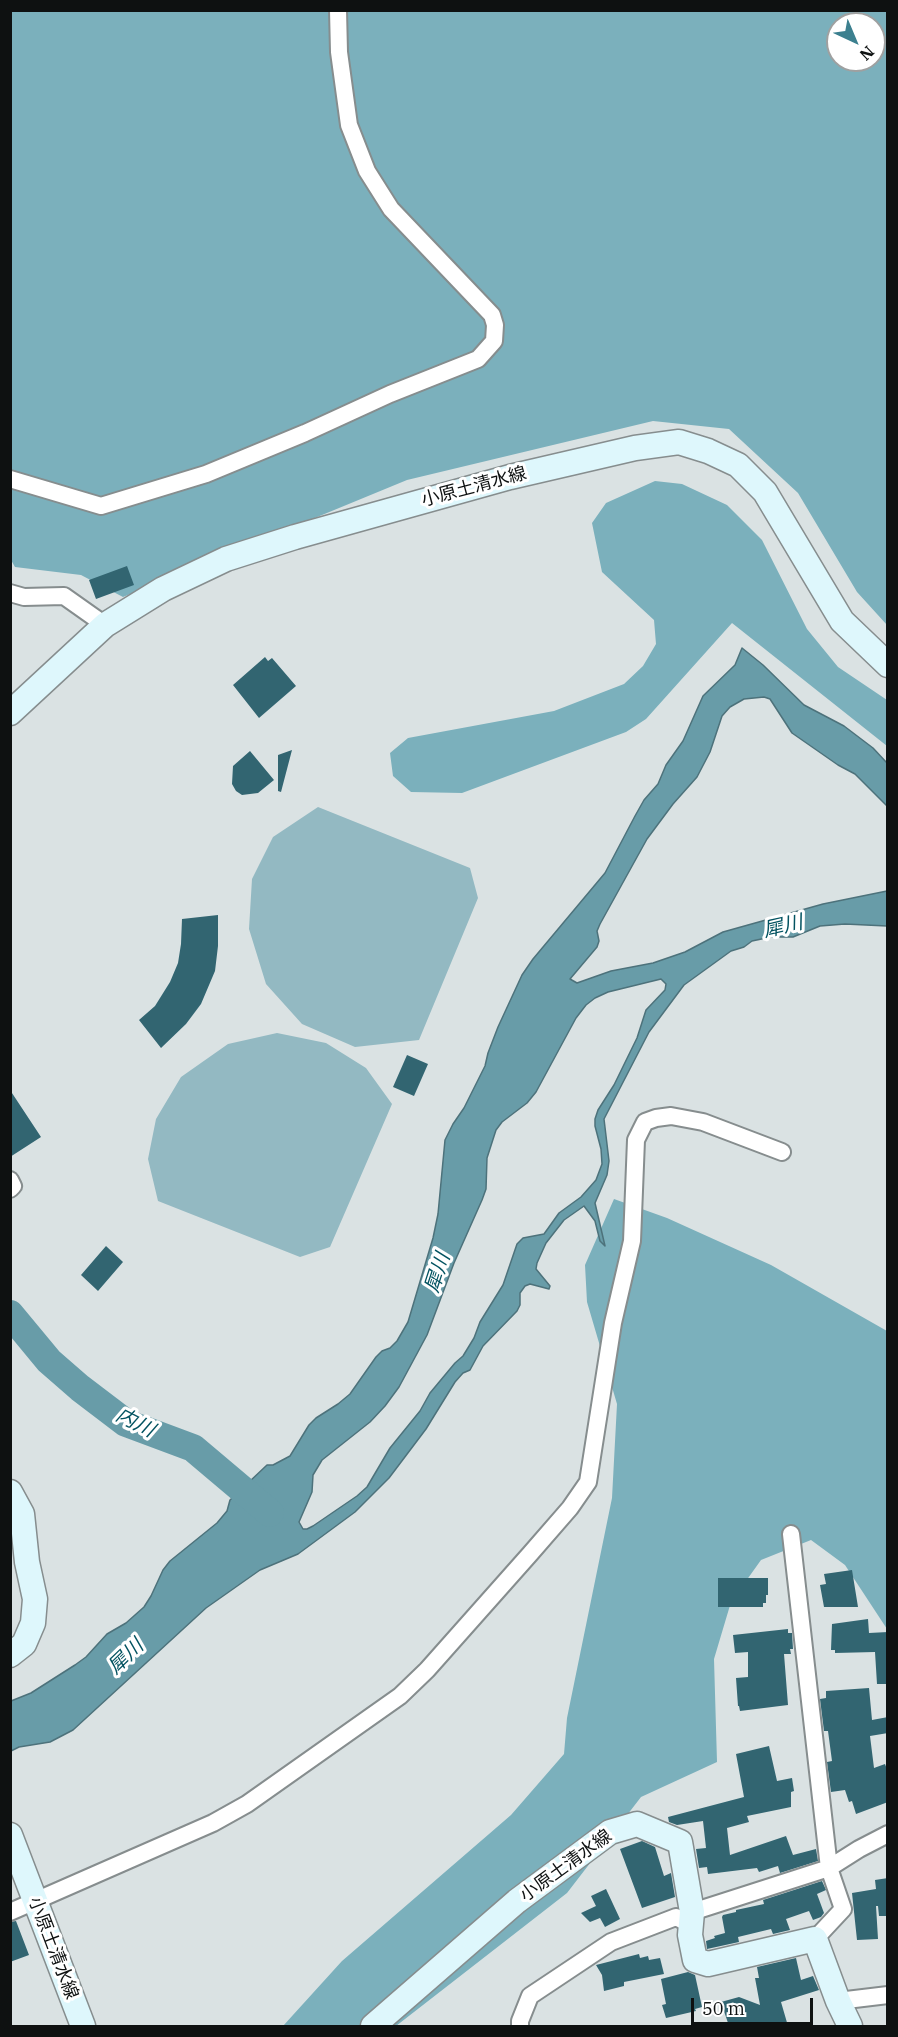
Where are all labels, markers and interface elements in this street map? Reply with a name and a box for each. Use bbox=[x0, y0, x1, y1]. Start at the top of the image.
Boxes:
north arrow bbox=[826, 12, 886, 72]
text: N bbox=[856, 42, 879, 65]
street label: 小原土清水線 bbox=[419, 463, 529, 511]
water label: 犀川 bbox=[761, 911, 805, 943]
water label: 犀川 bbox=[420, 1250, 456, 1296]
water label: 内川 bbox=[112, 1403, 158, 1443]
water label: 犀川 bbox=[103, 1634, 149, 1680]
street label: 小原土清水線 bbox=[516, 1826, 616, 1906]
street label: 小原土清水線 bbox=[24, 1894, 82, 2002]
scale bar bbox=[694, 1986, 816, 2024]
text: 50 m bbox=[702, 1997, 745, 2020]

